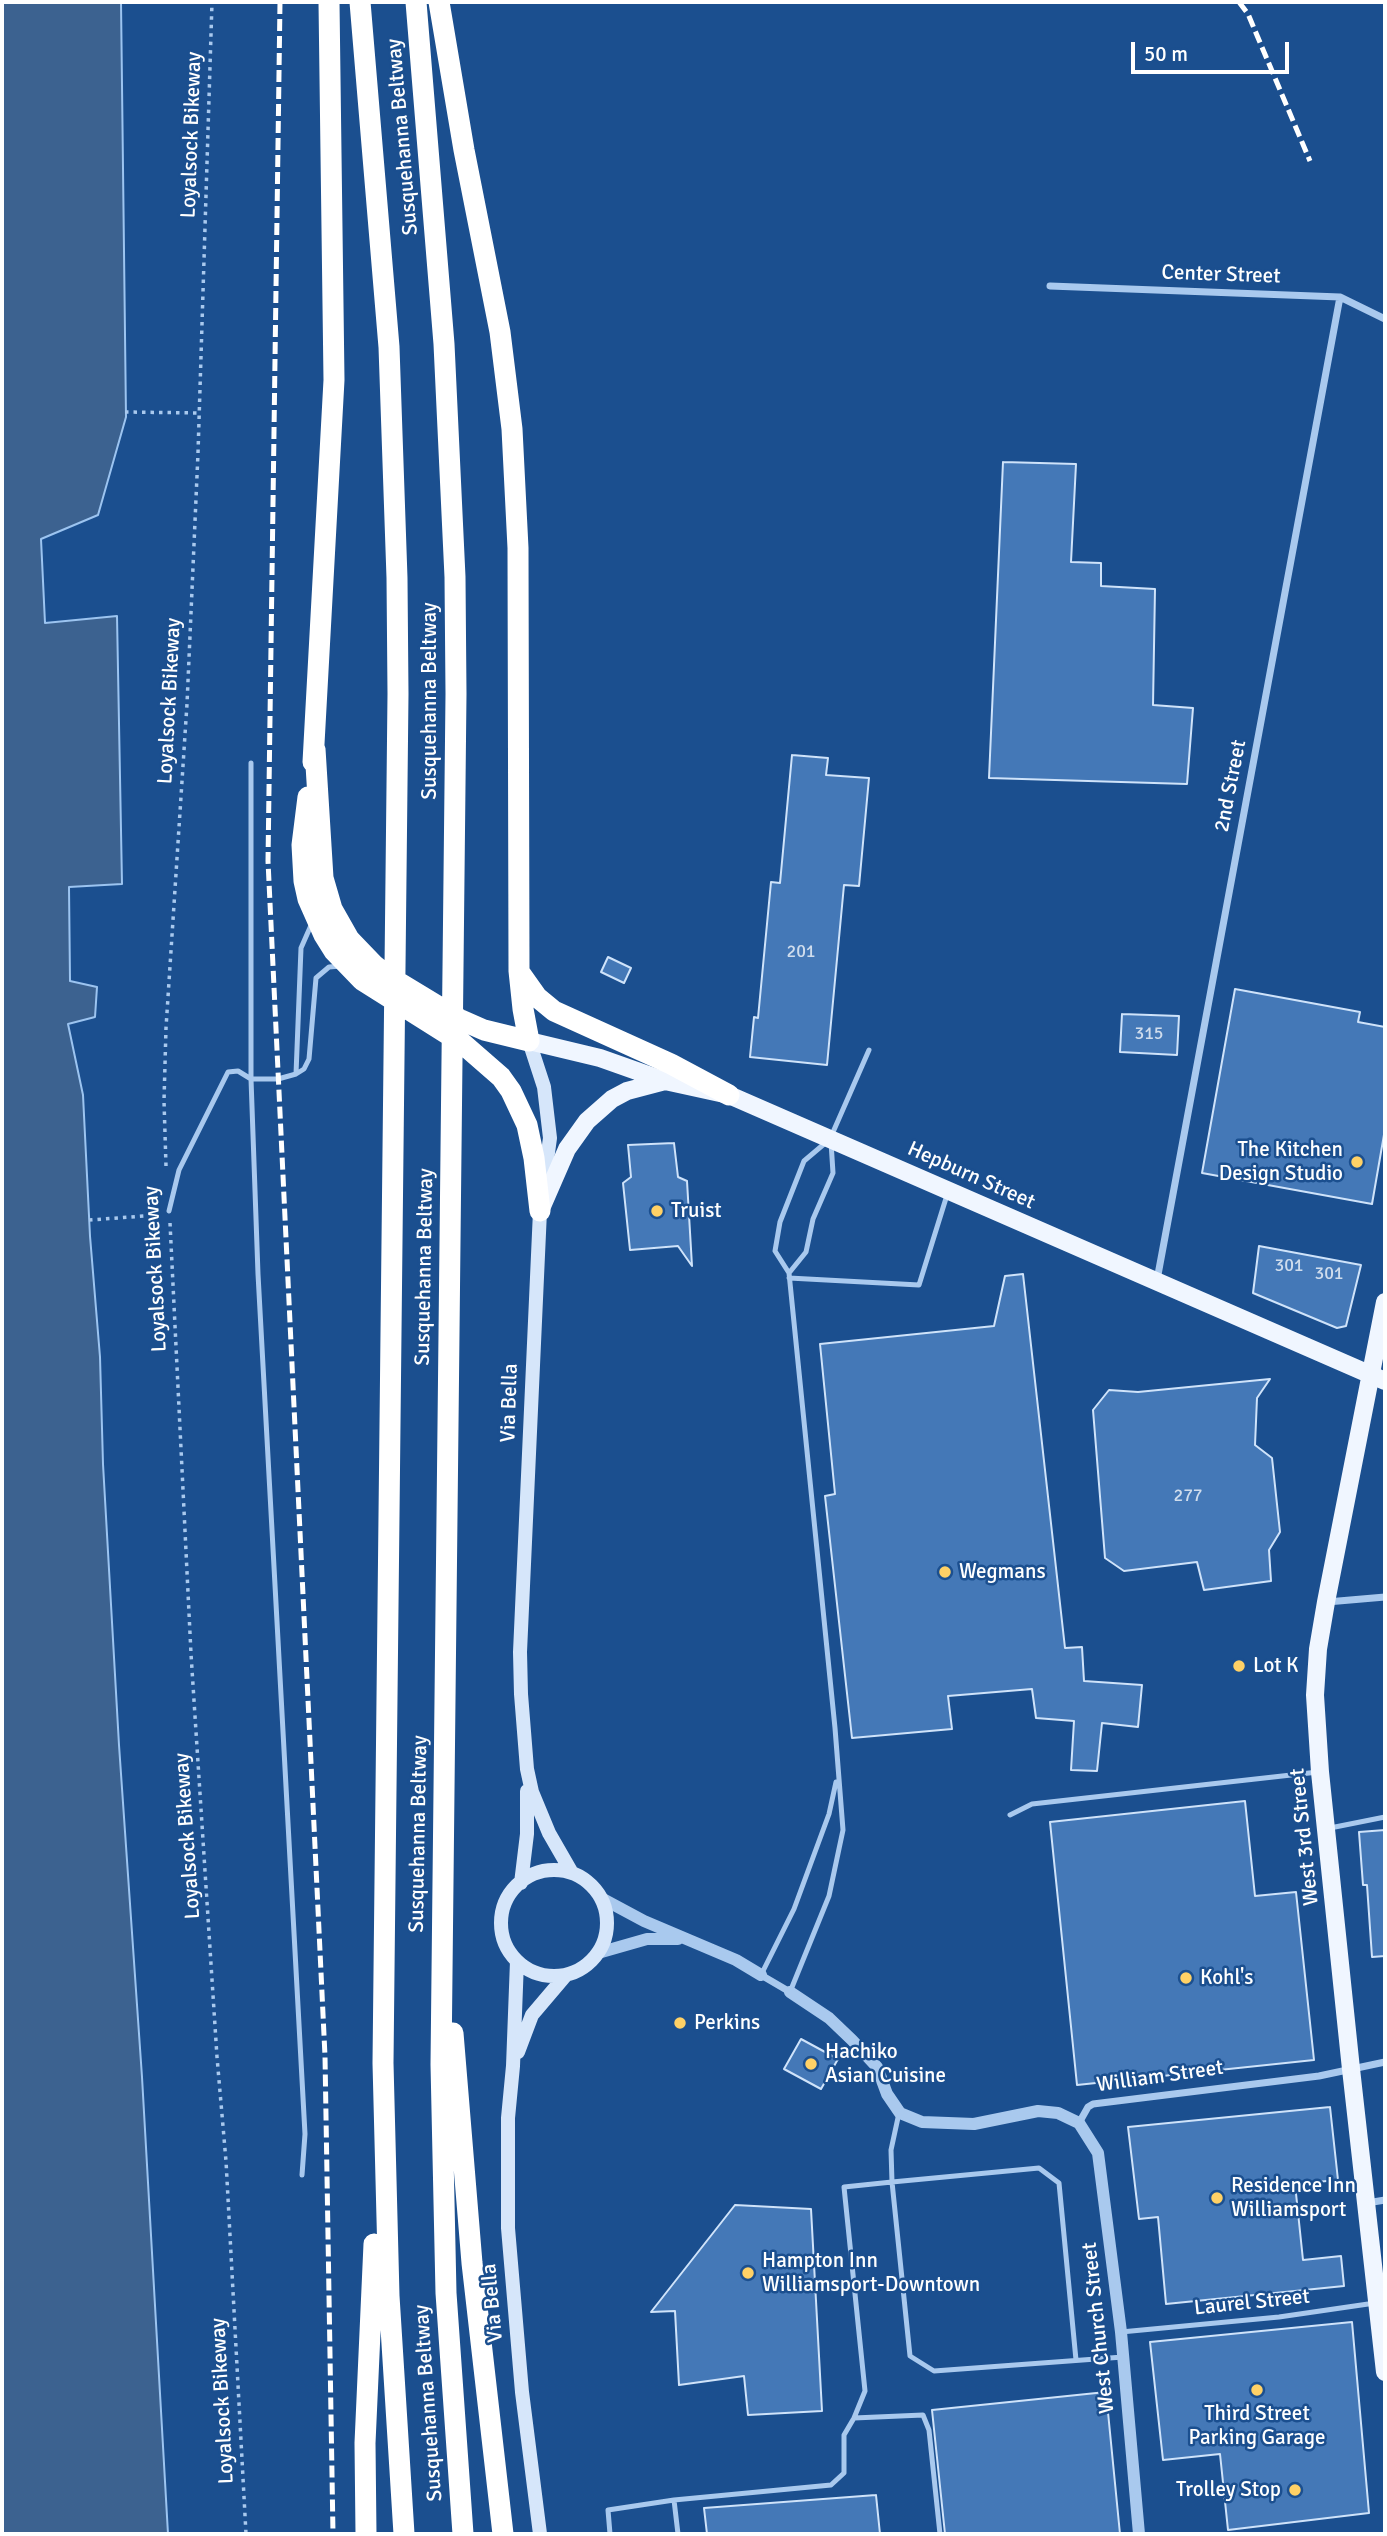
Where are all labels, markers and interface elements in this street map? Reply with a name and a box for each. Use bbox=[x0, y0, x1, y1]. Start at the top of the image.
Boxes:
scale bar bbox=[1135, 28, 1292, 72]
street label: Susquehanna Beltway bbox=[382, 38, 424, 236]
text: 50 m bbox=[1144, 41, 1188, 67]
street label: Loyalsock Bikeway bbox=[177, 51, 207, 219]
street label: Center Street bbox=[1161, 260, 1281, 290]
street label: Susquehanna Beltway bbox=[417, 602, 443, 800]
street label: Loyalsock Bikeway bbox=[153, 617, 187, 785]
street label: 2nd Street bbox=[1210, 738, 1252, 834]
house number: 201 bbox=[786, 941, 816, 963]
house number: 315 bbox=[1134, 1023, 1164, 1045]
street label: Hepburn Street bbox=[903, 1137, 1039, 1215]
place label: The Kitchen Design Studio bbox=[1219, 1137, 1343, 1187]
marker: The Kitchen Design Studio bbox=[1349, 1154, 1365, 1170]
street label: Susquehanna Beltway bbox=[411, 1168, 439, 1366]
street label: Loyalsock Bikeway bbox=[139, 1185, 173, 1353]
place label: Truist bbox=[671, 1198, 722, 1224]
marker: Truist bbox=[649, 1203, 665, 1219]
house number: 301 bbox=[1274, 1255, 1304, 1277]
house number: 301 bbox=[1314, 1263, 1344, 1285]
street label: Via Bella bbox=[496, 1363, 524, 1443]
house number: 277 bbox=[1173, 1485, 1203, 1507]
place label: Wegmans bbox=[959, 1559, 1046, 1585]
marker: Wegmans bbox=[937, 1564, 953, 1580]
place label: Lot K bbox=[1253, 1653, 1299, 1679]
marker: Lot K bbox=[1231, 1658, 1247, 1674]
street label: Susquehanna Beltway bbox=[405, 1735, 433, 1933]
street label: Loyalsock Bikeway bbox=[170, 1752, 206, 1920]
street label: West 3rd Street bbox=[1285, 1767, 1325, 1907]
place label: Kohl's bbox=[1200, 1965, 1254, 1991]
marker: Kohl's bbox=[1178, 1970, 1194, 1986]
place label: Perkins bbox=[694, 2010, 760, 2036]
marker: Perkins bbox=[672, 2015, 688, 2031]
place label: Hachiko Asian Cuisine bbox=[825, 2039, 946, 2089]
marker: Hachiko Asian Cuisine bbox=[803, 2056, 819, 2072]
street label: William Street bbox=[1095, 2056, 1225, 2098]
place label: Residence Inn Williamsport bbox=[1231, 2173, 1356, 2223]
marker: Residence Inn Williamsport bbox=[1209, 2190, 1225, 2206]
street label: West Church Street bbox=[1077, 2241, 1121, 2415]
place label: Hampton Inn Williamsport-Downtown bbox=[762, 2248, 980, 2298]
street label: Via Bella bbox=[477, 2263, 509, 2343]
marker: Hampton Inn Williamsport-Downtown bbox=[740, 2265, 756, 2281]
street label: Laurel Street bbox=[1193, 2284, 1311, 2322]
street label: Susquehanna Beltway bbox=[410, 2304, 448, 2502]
street label: Loyalsock Bikeway bbox=[206, 2317, 240, 2485]
marker: Third Street Parking Garage bbox=[1249, 2382, 1265, 2398]
place label: Third Street Parking Garage bbox=[1189, 2401, 1325, 2451]
place label: Trolley Stop bbox=[1176, 2477, 1281, 2503]
marker: Trolley Stop bbox=[1287, 2482, 1303, 2498]

